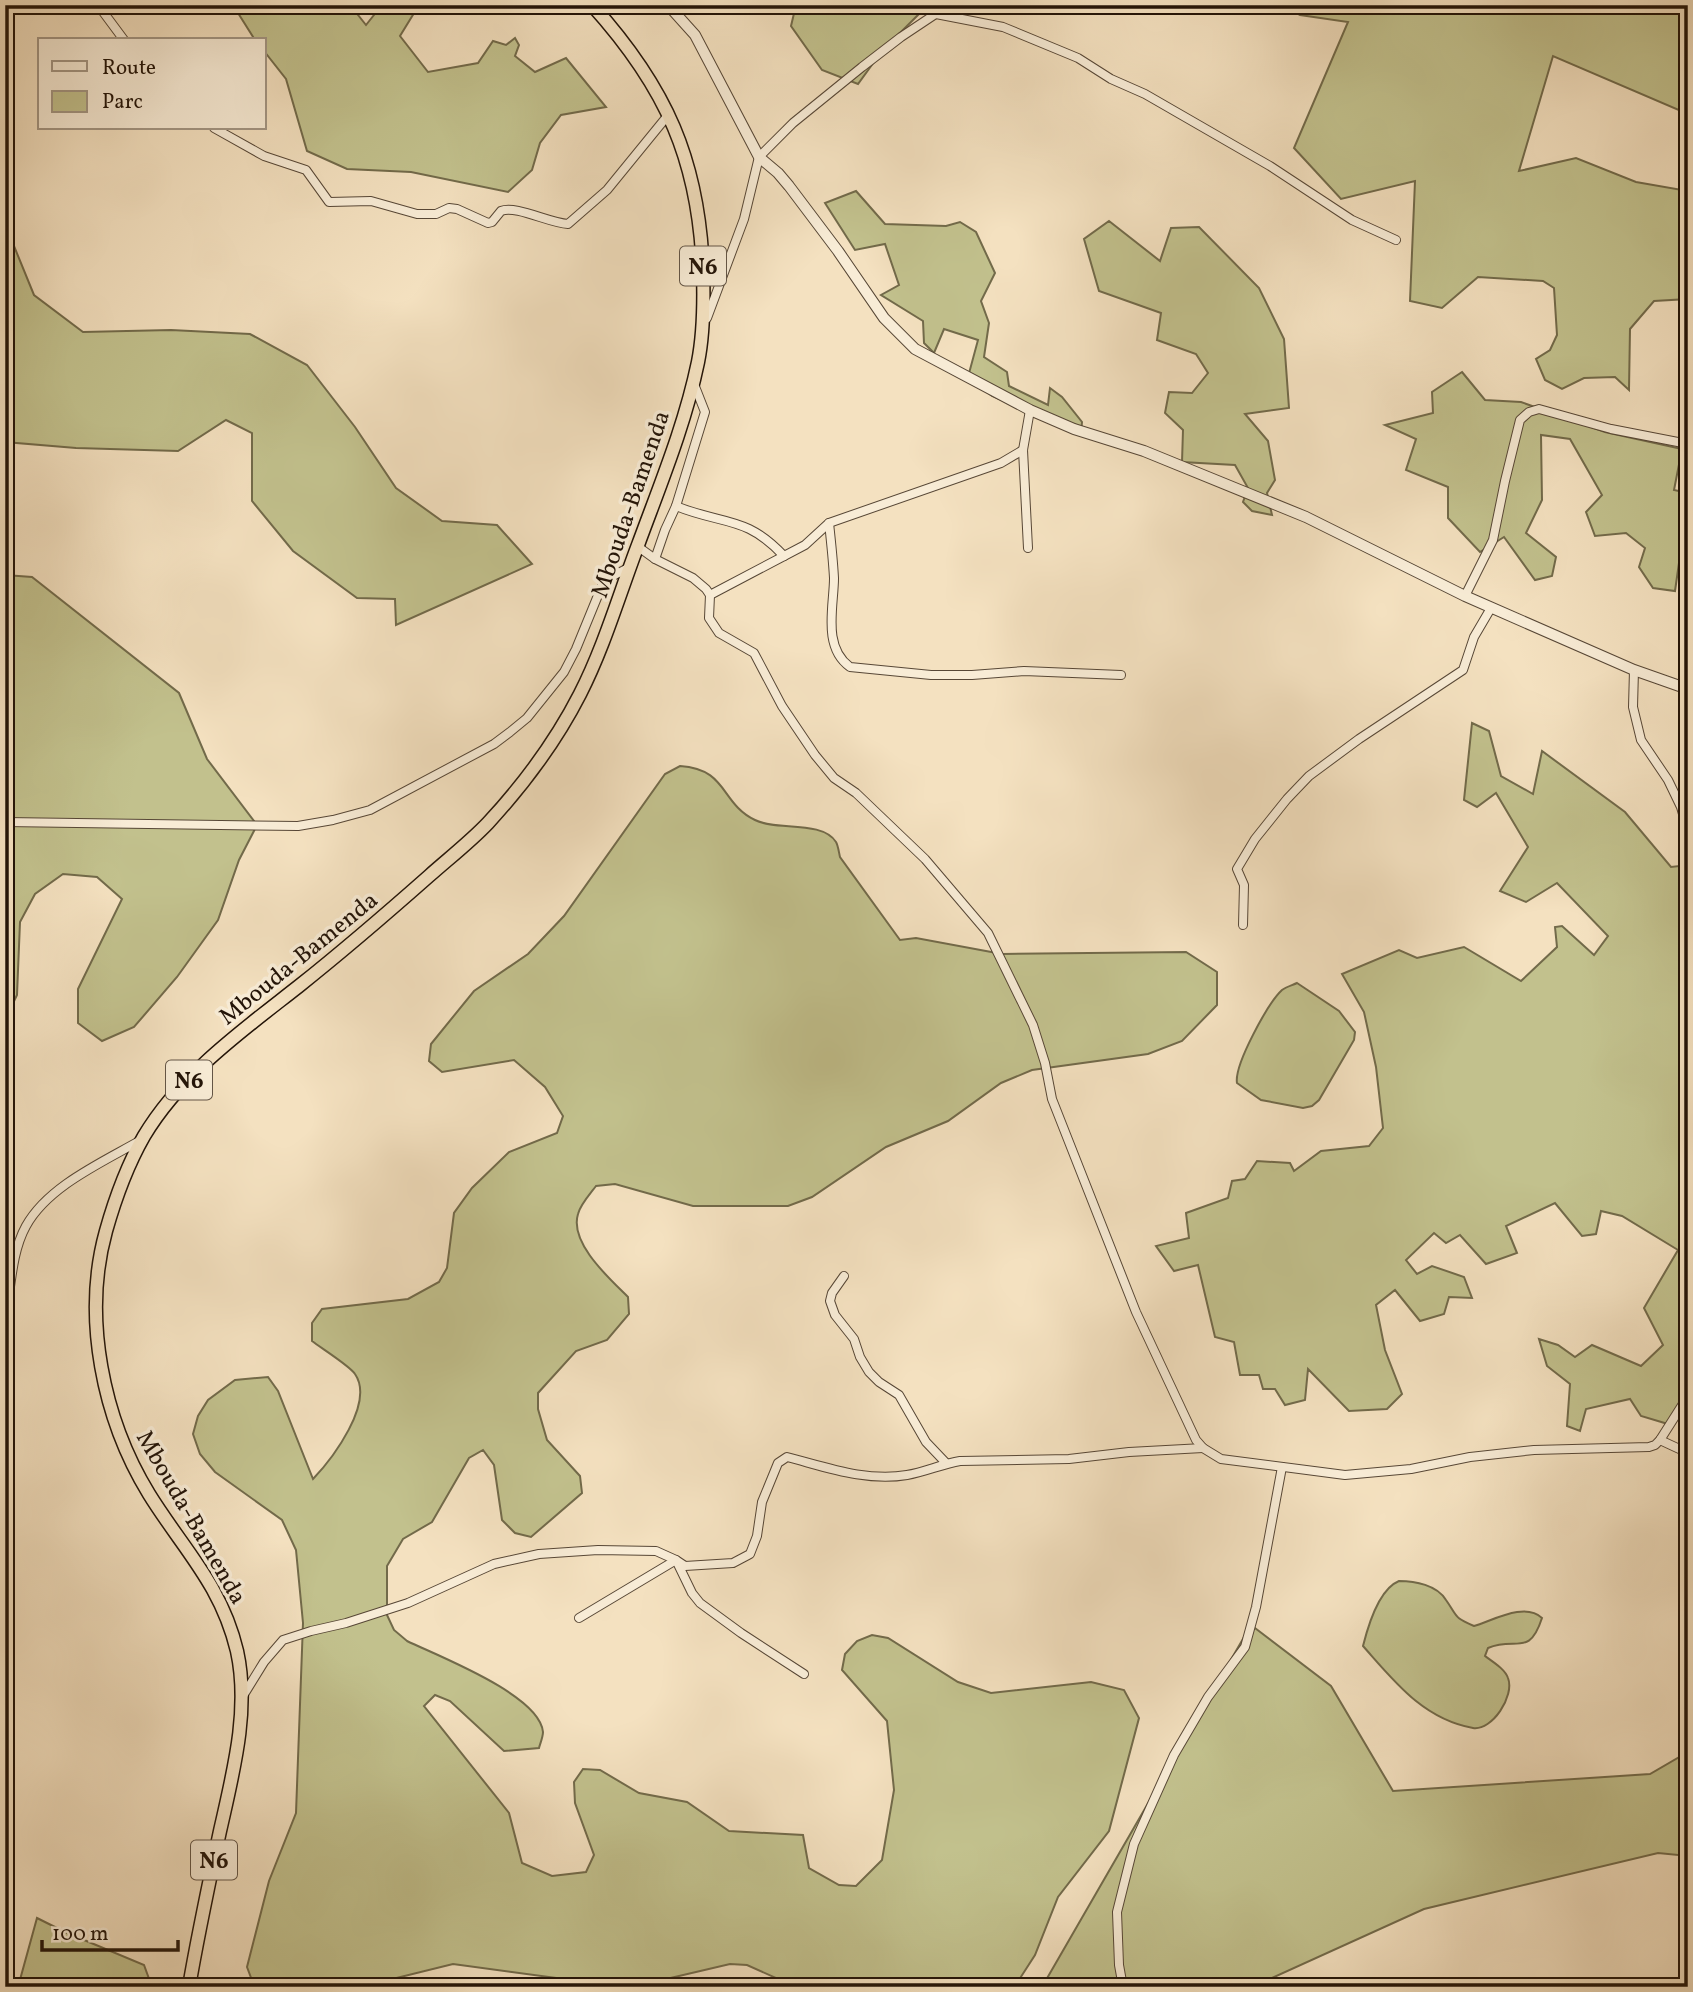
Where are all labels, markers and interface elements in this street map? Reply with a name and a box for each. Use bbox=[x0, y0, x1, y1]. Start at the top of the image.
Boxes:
legend bbox=[38, 38, 266, 130]
text: Route bbox=[102, 54, 156, 83]
text: Parc bbox=[102, 88, 143, 117]
road number: N6 bbox=[680, 246, 726, 286]
street label: Mbouda-Bamenda bbox=[584, 406, 680, 603]
street label: Mbouda-Bamenda bbox=[212, 885, 386, 1034]
road number: N6 bbox=[166, 1060, 212, 1100]
street label: Mbouda-Bamenda bbox=[127, 1425, 254, 1611]
road number: N6 bbox=[191, 1840, 237, 1880]
scale bar bbox=[42, 1908, 178, 1952]
text: 100 m bbox=[52, 1920, 109, 1949]

